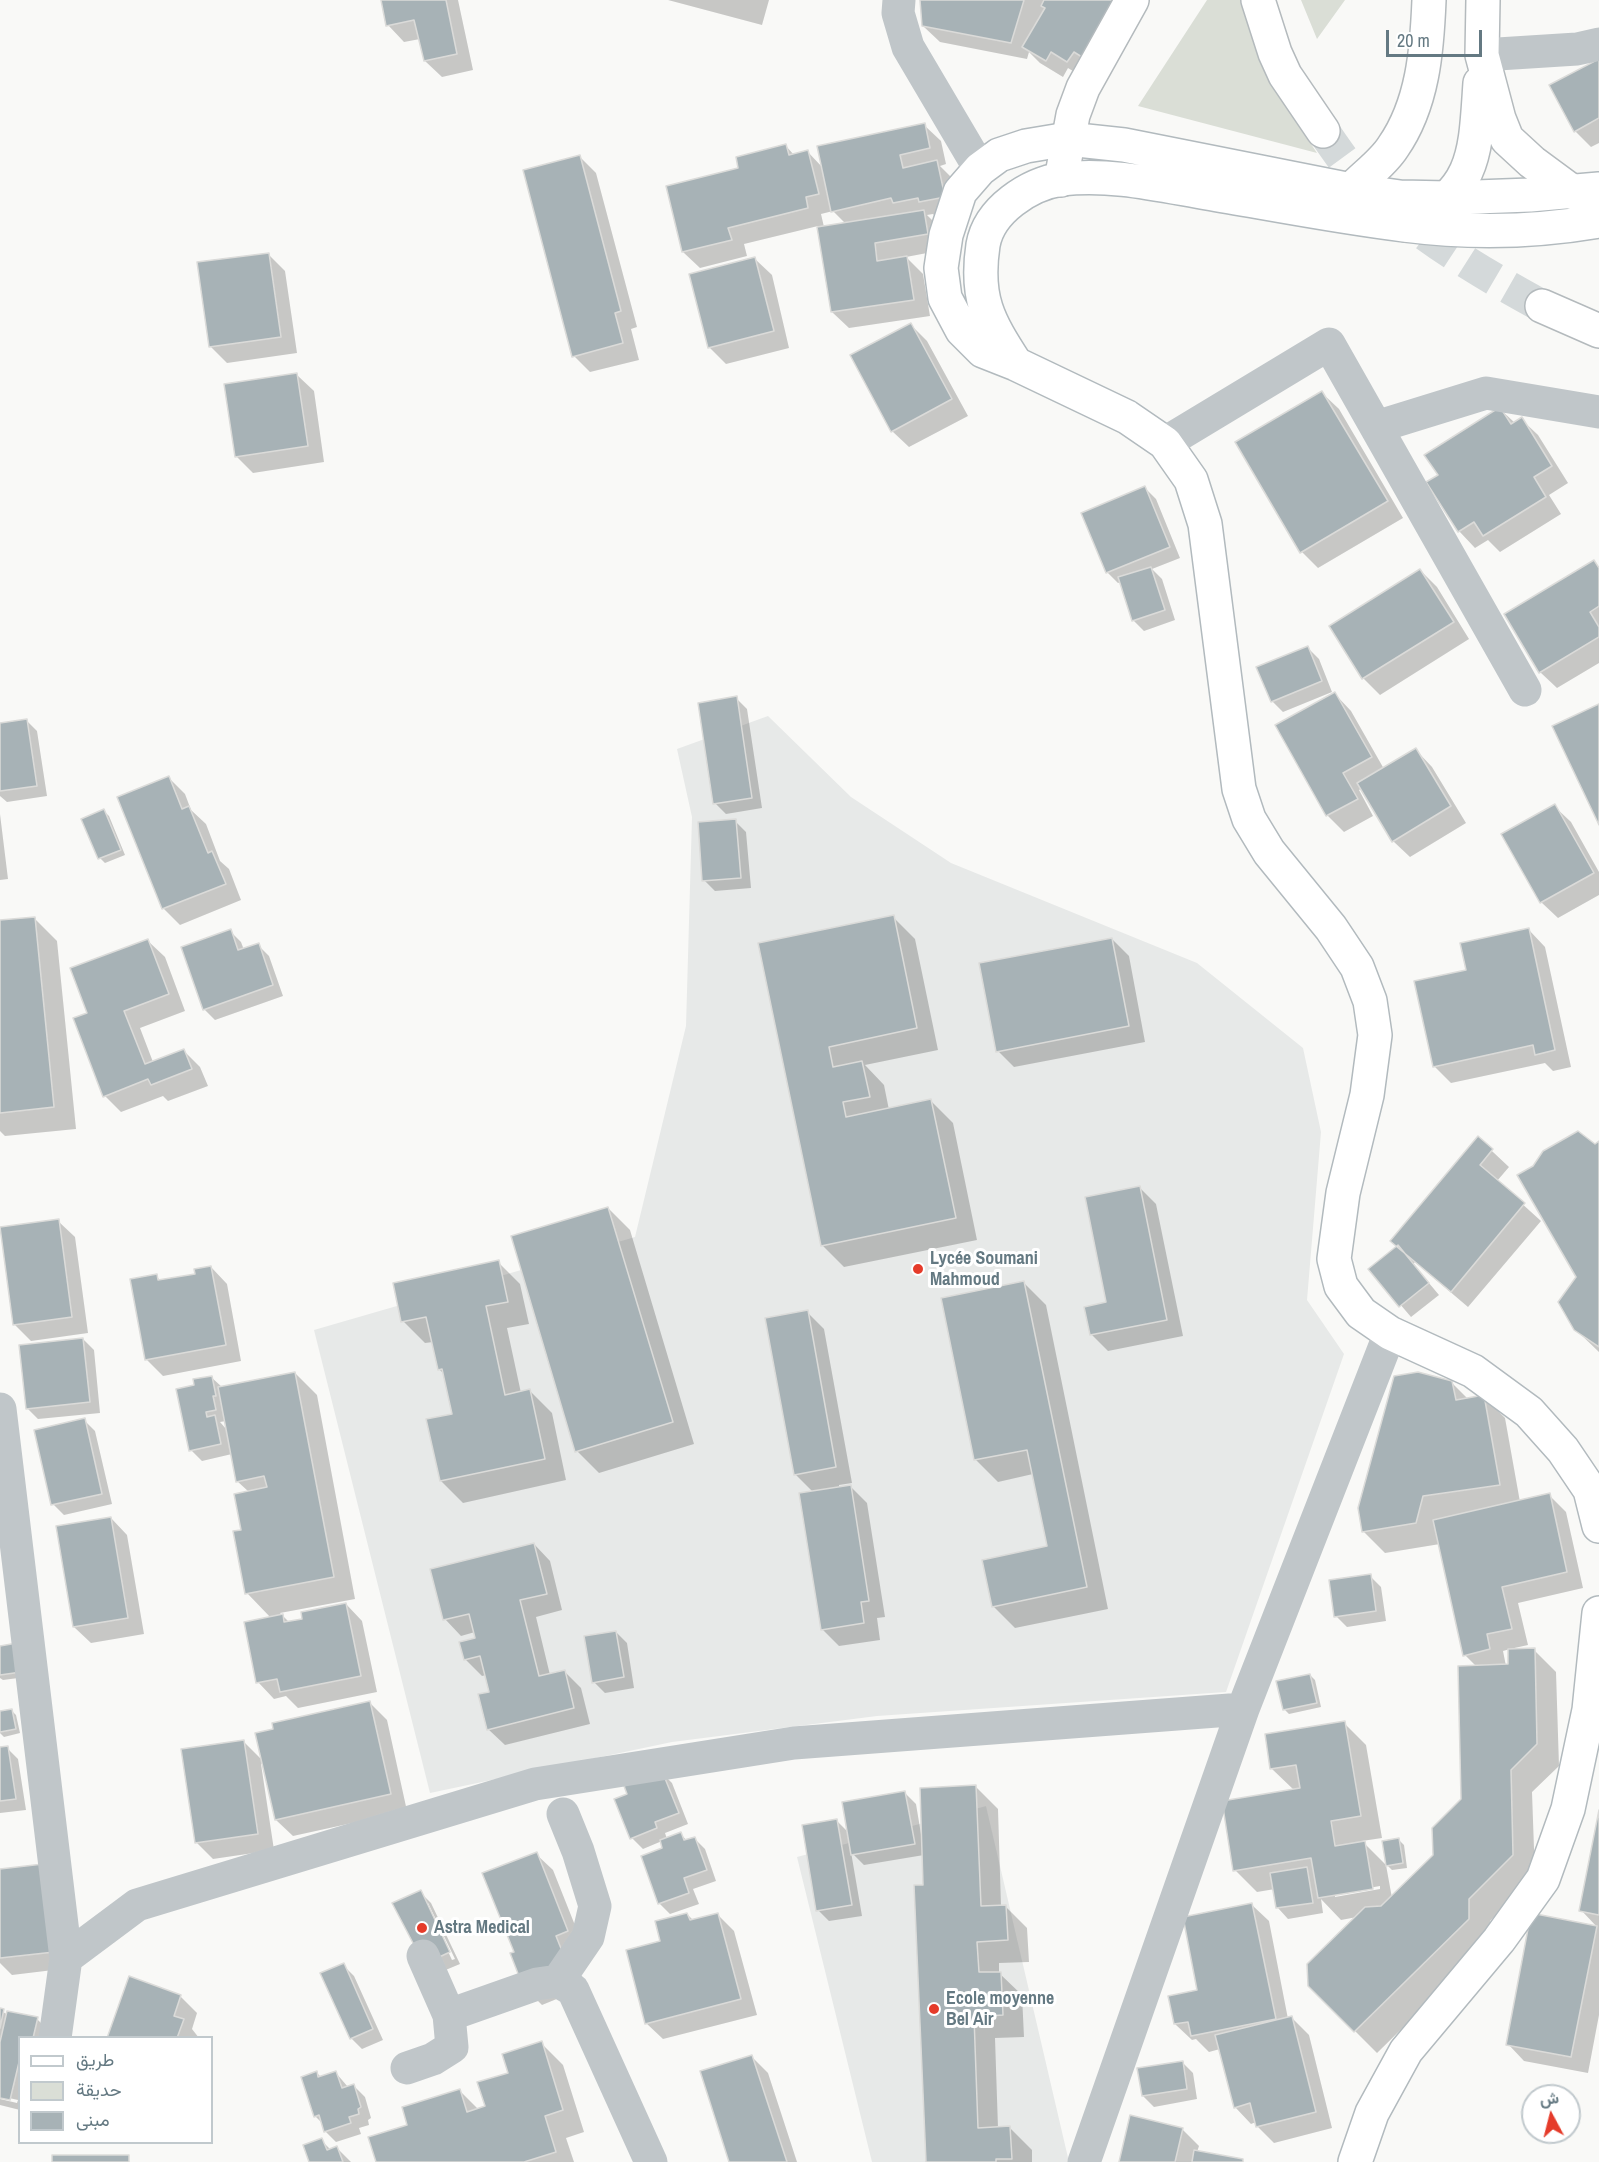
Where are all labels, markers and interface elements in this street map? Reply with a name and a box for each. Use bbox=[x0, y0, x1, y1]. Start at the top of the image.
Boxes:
scale bar bbox=[1389, 18, 1485, 56]
text: 20 m bbox=[1397, 28, 1430, 53]
place label: Lycée Soumani Mahmoud bbox=[930, 1248, 1038, 1290]
marker: Lycée Soumani Mahmoud bbox=[911, 1262, 925, 1276]
place label: Astra Medical bbox=[434, 1917, 530, 1939]
marker: Astra Medical bbox=[415, 1921, 429, 1935]
place label: Ecole moyenne Bel Air bbox=[946, 1988, 1054, 2030]
marker: Ecole moyenne Bel Air bbox=[927, 2002, 941, 2016]
legend bbox=[18, 2036, 213, 2144]
text: طريق bbox=[76, 2047, 114, 2072]
text: حديقة bbox=[76, 2077, 122, 2102]
north arrow bbox=[1521, 2084, 1581, 2144]
text: ش bbox=[1538, 2086, 1560, 2110]
text: مبنى bbox=[76, 2107, 110, 2132]

